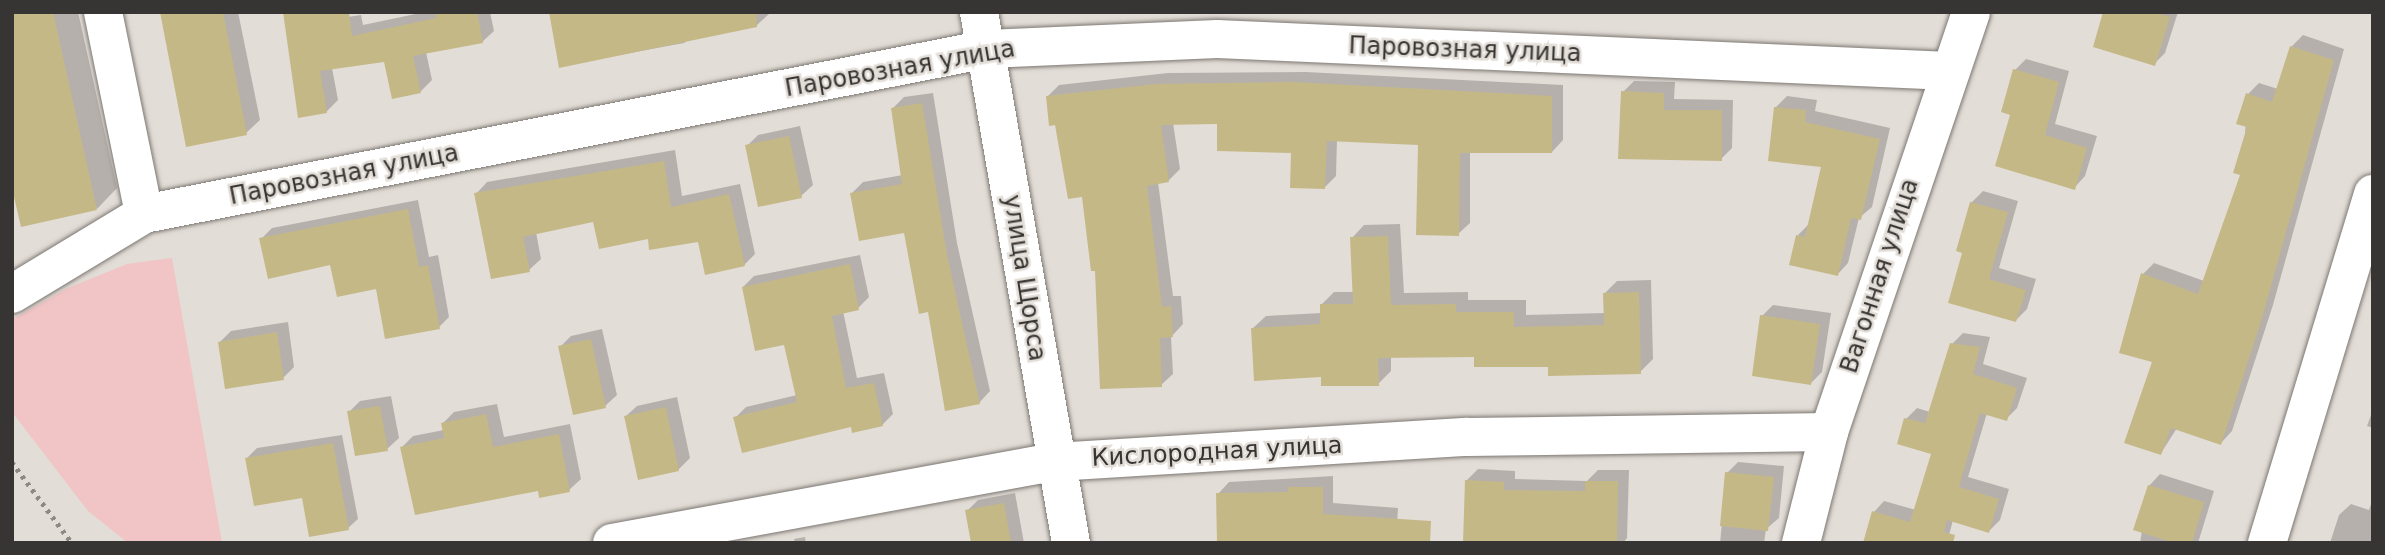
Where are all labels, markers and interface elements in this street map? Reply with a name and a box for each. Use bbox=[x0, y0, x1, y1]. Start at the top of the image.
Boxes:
street label: Паровозная улица bbox=[1348, 32, 1582, 68]
street label: Паровозная улица bbox=[783, 35, 1017, 103]
street label: Паровозная улица bbox=[227, 139, 461, 211]
street label: Вагонная улица bbox=[1835, 175, 1925, 377]
street label: улица Щорса bbox=[997, 193, 1051, 363]
street label: Кислородная улица bbox=[1091, 431, 1343, 473]

